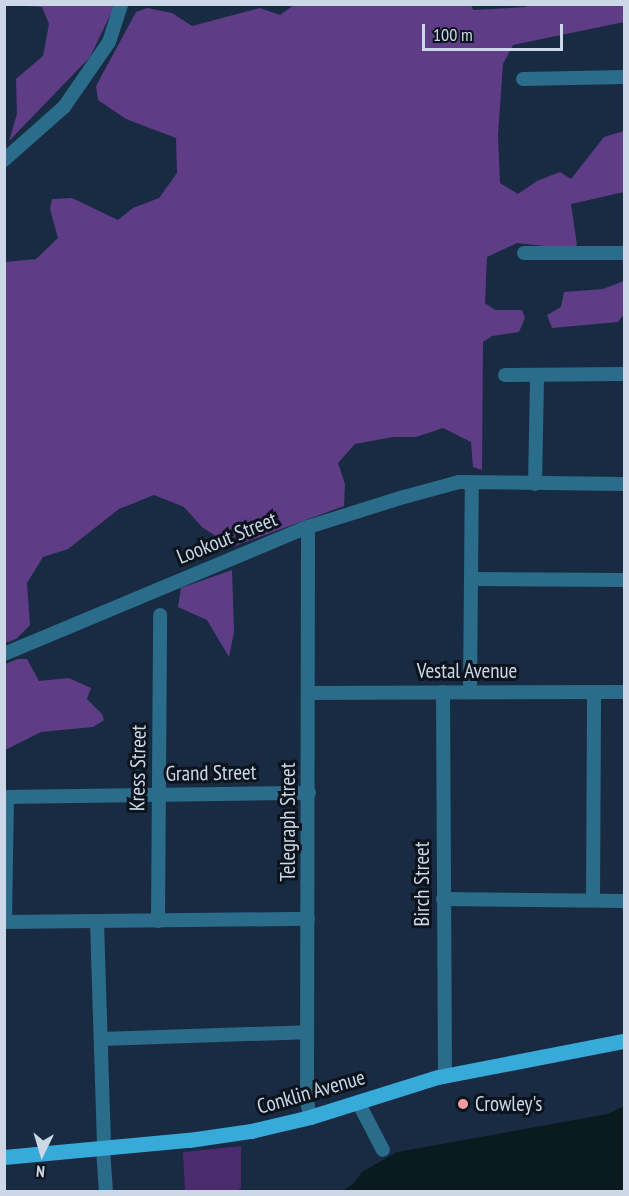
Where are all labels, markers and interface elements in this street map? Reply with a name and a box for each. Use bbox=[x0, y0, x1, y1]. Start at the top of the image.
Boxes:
scale bar bbox=[425, 12, 566, 50]
text: 100 m bbox=[433, 23, 473, 46]
street label: Lookout Street bbox=[173, 507, 281, 569]
street label: Vestal Avenue bbox=[416, 658, 518, 684]
street label: Kress Street bbox=[125, 725, 151, 811]
street label: Grand Street bbox=[165, 760, 257, 786]
street label: Telegraph Street bbox=[275, 763, 301, 881]
street label: Birch Street bbox=[409, 842, 435, 926]
street label: Conklin Avenue bbox=[254, 1064, 368, 1120]
place label: Crowley's bbox=[475, 1091, 542, 1117]
marker: Crowley's bbox=[456, 1097, 470, 1111]
north arrow bbox=[12, 1124, 72, 1184]
text: N bbox=[35, 1162, 46, 1182]

